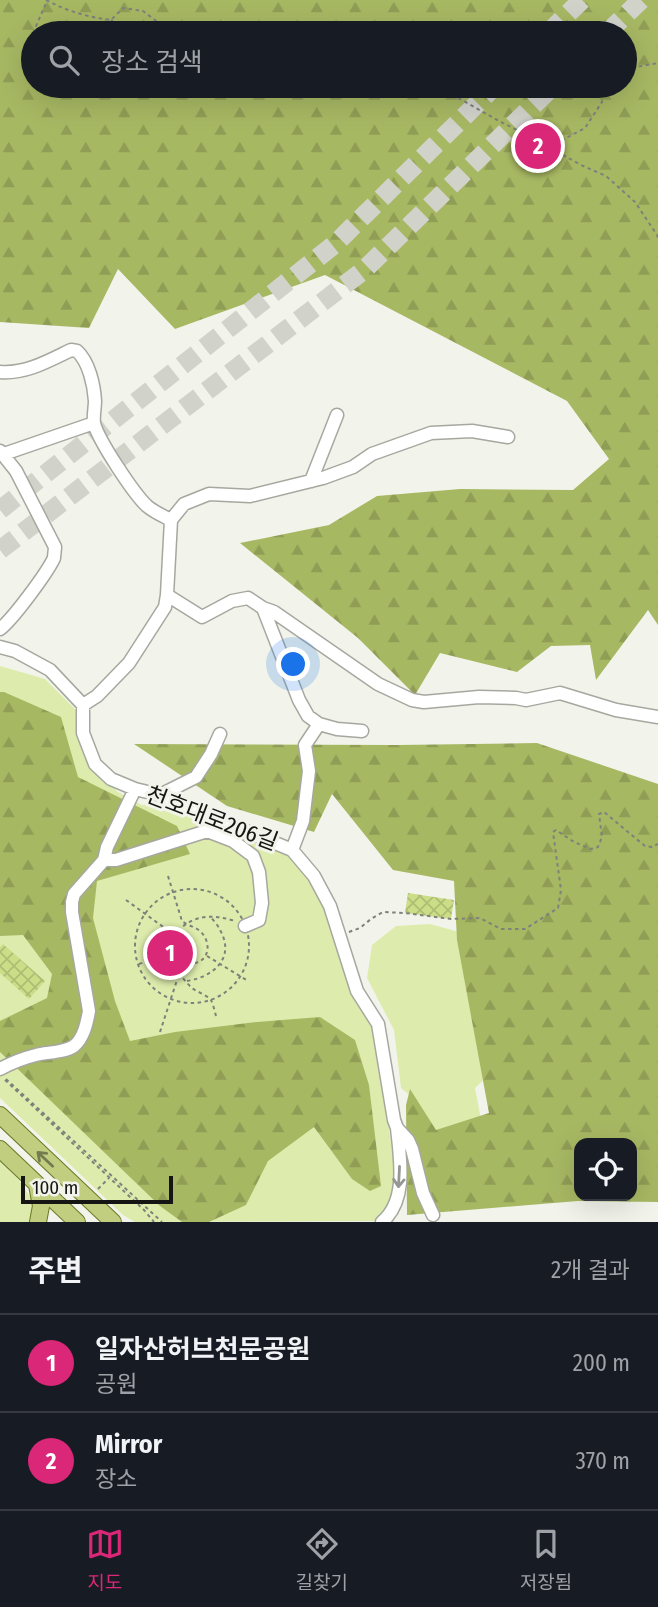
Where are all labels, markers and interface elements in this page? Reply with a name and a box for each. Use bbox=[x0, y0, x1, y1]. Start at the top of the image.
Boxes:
search box bbox=[21, 21, 637, 98]
icon: search bbox=[45, 41, 83, 79]
text: 장소 검색 bbox=[101, 47, 203, 78]
pin: 2 bbox=[515, 120, 561, 172]
your location bbox=[276, 647, 310, 681]
street label: 천호대로206길 bbox=[142, 780, 282, 856]
pin: 1 bbox=[147, 927, 193, 979]
map controls bbox=[574, 1138, 637, 1201]
button: locate bbox=[574, 1138, 637, 1201]
one-way arrow bbox=[37, 1150, 54, 1167]
one-way arrow bbox=[392, 1165, 405, 1188]
scale bar bbox=[21, 1173, 173, 1205]
text: 100 m bbox=[32, 1176, 78, 1199]
text: 주변 bbox=[28, 1253, 83, 1289]
text: 2개 결과 bbox=[551, 1256, 630, 1284]
text: 일자산허브천문공원 bbox=[95, 1334, 310, 1365]
text: 1 bbox=[46, 1349, 56, 1377]
text: 200 m bbox=[573, 1349, 630, 1377]
text: 공원 bbox=[95, 1370, 137, 1398]
text: Mirror bbox=[95, 1429, 162, 1460]
text: 2 bbox=[46, 1447, 56, 1475]
text: 370 m bbox=[576, 1447, 630, 1475]
text: 장소 bbox=[95, 1465, 137, 1493]
tab: 지도 bbox=[86, 1525, 124, 1594]
tab: 길찾기 bbox=[296, 1525, 348, 1594]
tab: 저장됨 bbox=[520, 1525, 572, 1594]

